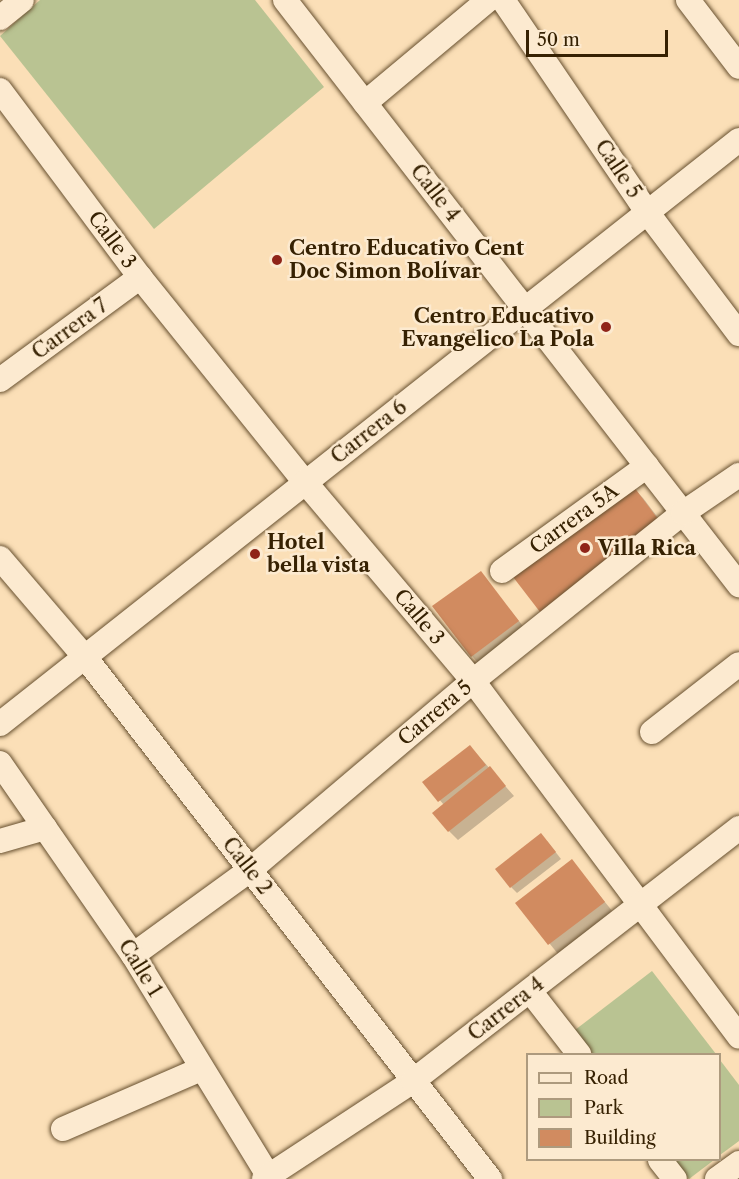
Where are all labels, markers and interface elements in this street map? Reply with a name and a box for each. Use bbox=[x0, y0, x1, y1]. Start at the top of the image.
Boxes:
scale bar bbox=[529, 18, 672, 56]
text: 50 m bbox=[537, 29, 580, 51]
street label: Calle 5 bbox=[590, 135, 646, 203]
street label: Calle 4 bbox=[405, 160, 465, 226]
street label: Calle 3 bbox=[83, 207, 141, 273]
place label: Centro Educativo Cent Doc Simon Bolívar bbox=[289, 237, 524, 284]
marker: Centro Educativo Cent Doc Simon Bolívar bbox=[270, 253, 284, 267]
street label: Carrera 7 bbox=[27, 293, 113, 365]
place label: Centro Educativo Evangelico La Pola bbox=[401, 304, 594, 351]
marker: Centro Educativo Evangelico La Pola bbox=[599, 320, 613, 334]
street label: Carrera 6 bbox=[326, 395, 412, 469]
street label: Carrera 5A bbox=[525, 479, 623, 559]
place label: Hotel bella vista bbox=[267, 530, 371, 577]
place label: Villa Rica bbox=[598, 536, 696, 560]
marker: Villa Rica bbox=[576, 539, 594, 557]
marker: Hotel bella vista bbox=[248, 547, 262, 561]
street label: Calle 3 bbox=[389, 584, 449, 650]
street label: Carrera 5 bbox=[393, 675, 477, 751]
street label: Calle 2 bbox=[217, 833, 277, 899]
street label: Calle 1 bbox=[113, 935, 167, 1001]
street label: Carrera 4 bbox=[463, 972, 549, 1046]
legend bbox=[526, 1053, 721, 1161]
text: Road bbox=[584, 1067, 629, 1089]
text: Park bbox=[584, 1097, 623, 1119]
text: Building bbox=[584, 1127, 656, 1149]

